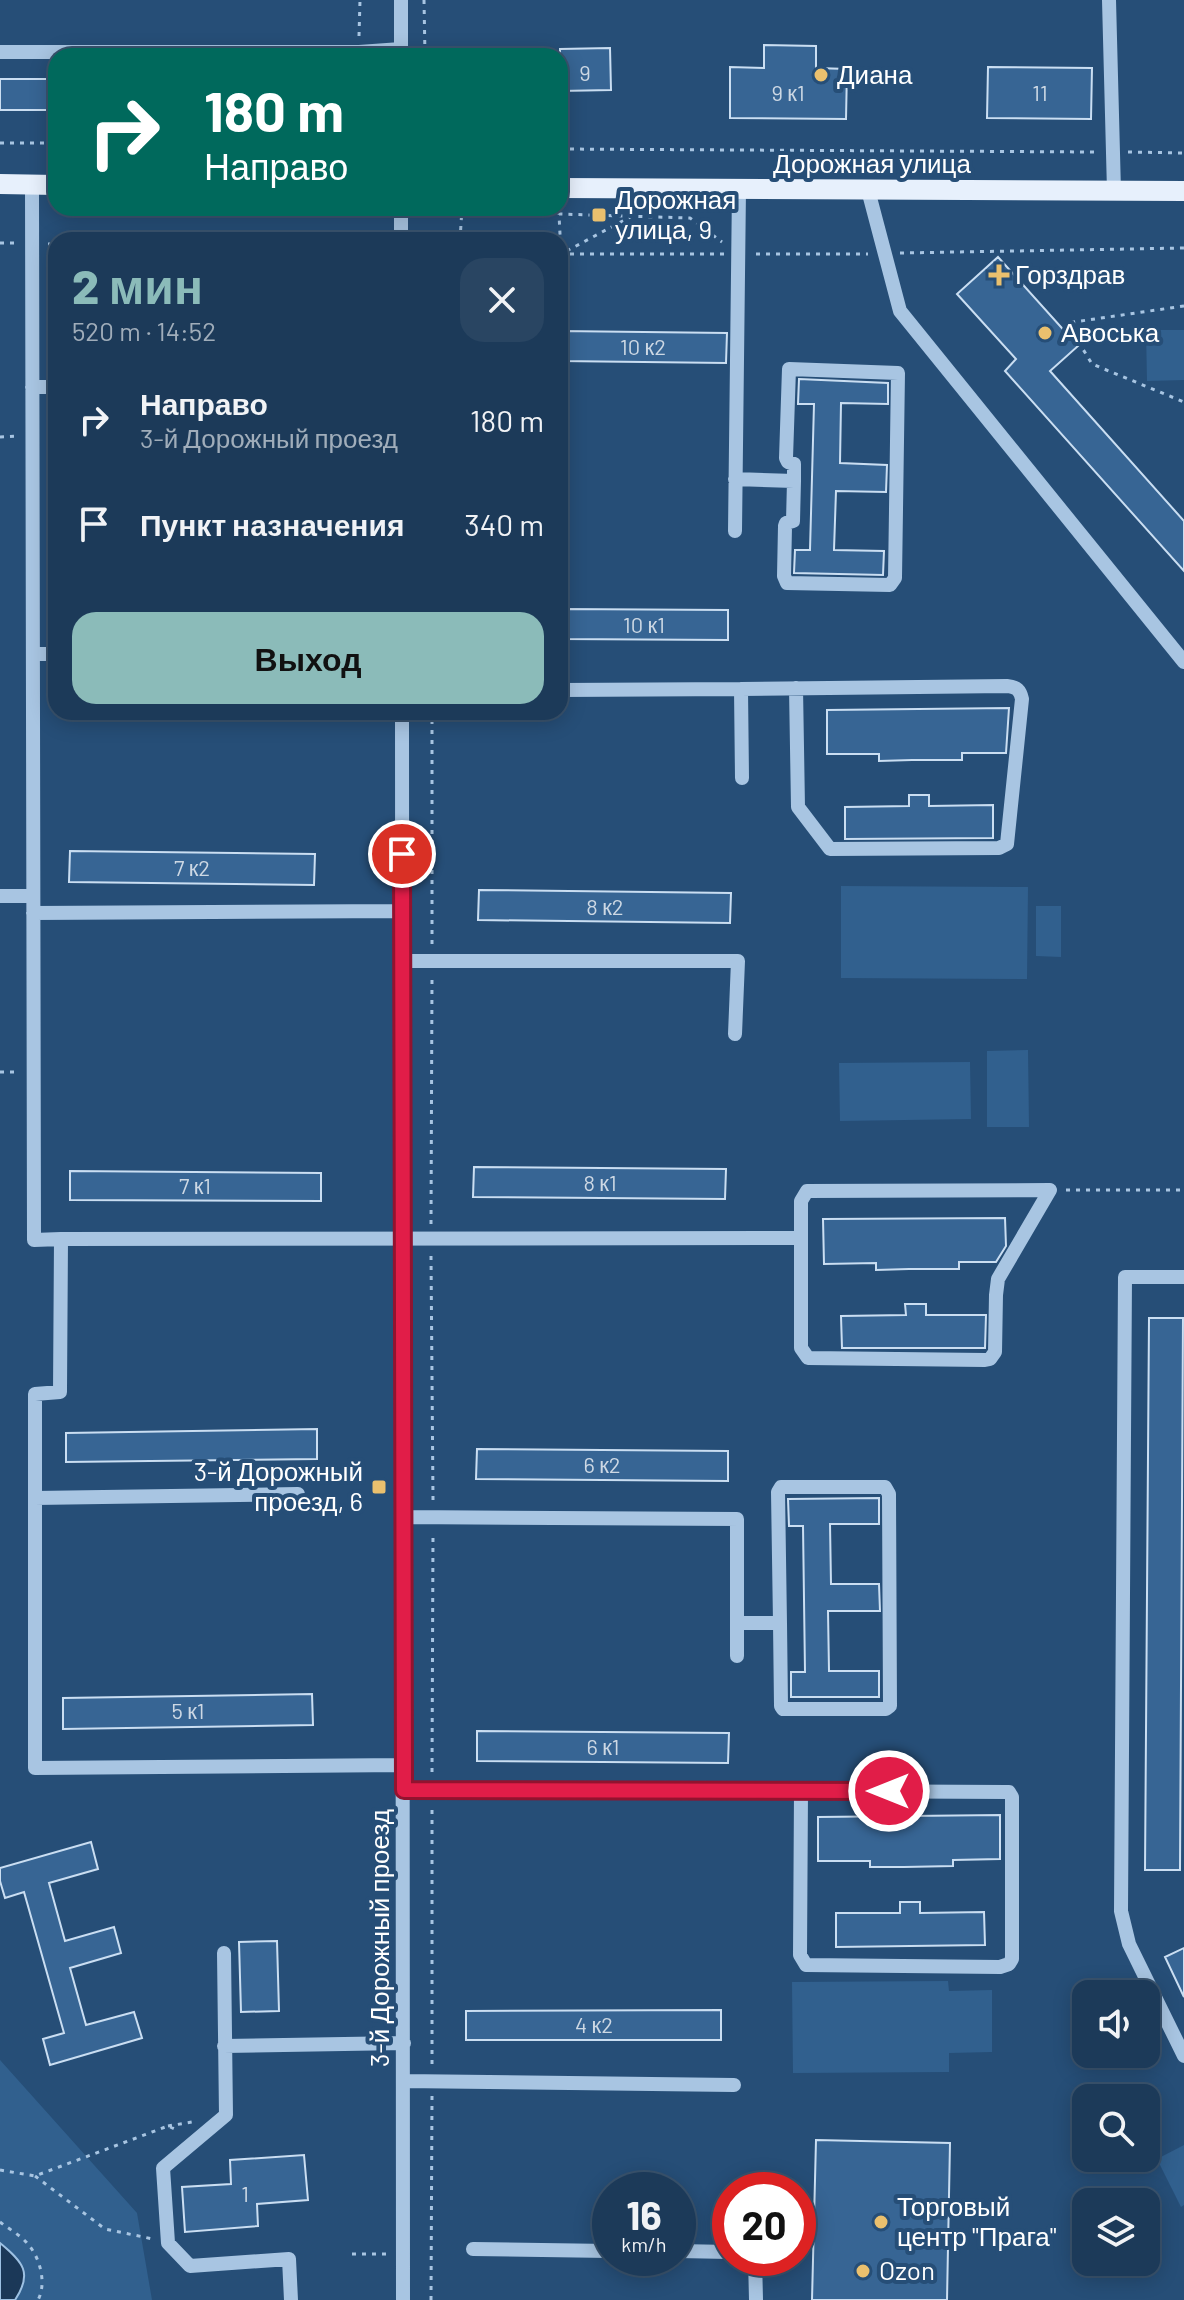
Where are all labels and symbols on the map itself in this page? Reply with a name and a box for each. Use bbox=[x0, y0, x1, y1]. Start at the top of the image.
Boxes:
place label: Диана bbox=[837, 58, 913, 89]
house number: 9 bbox=[579, 59, 591, 85]
marker: Диана bbox=[812, 66, 830, 84]
house number: 9 к1 bbox=[771, 79, 805, 105]
house number: 11 bbox=[1032, 79, 1048, 105]
street label: Дорожная улица bbox=[773, 147, 972, 178]
place label: Дорожная улица, 9 bbox=[615, 183, 736, 244]
marker: Дорожная улица, 9 bbox=[590, 206, 608, 224]
place label: Горздрав bbox=[1015, 258, 1125, 289]
marker: Горздрав bbox=[990, 266, 1008, 284]
place label: Авоська bbox=[1061, 316, 1160, 347]
marker: Авоська bbox=[1036, 324, 1054, 342]
house number: 10 к2 bbox=[620, 333, 666, 359]
house number: 10 к1 bbox=[623, 611, 665, 637]
pin bbox=[368, 820, 436, 888]
house number: 7 к2 bbox=[174, 854, 210, 880]
house number: 8 к2 bbox=[586, 893, 624, 919]
house number: 8 к1 bbox=[583, 1169, 617, 1195]
house number: 7 к1 bbox=[179, 1172, 211, 1198]
house number: 6 к2 bbox=[583, 1451, 621, 1477]
place label: 3-й Дорожный проезд, 6 bbox=[194, 1455, 363, 1516]
marker: 3-й Дорожный проезд, 6 bbox=[370, 1478, 388, 1496]
house number: 5 к1 bbox=[171, 1697, 205, 1723]
house number: 6 к1 bbox=[586, 1733, 620, 1759]
position arrow bbox=[847, 1749, 931, 1833]
street label: 3-й Дорожный проезд bbox=[363, 1809, 394, 2067]
house number: 4 к2 bbox=[575, 2011, 613, 2037]
speed limit sign: 20 bbox=[712, 2172, 816, 2276]
house number: 1 bbox=[241, 2180, 249, 2206]
place label: Торговый центр "Прага" bbox=[897, 2190, 1057, 2251]
marker: Торговый центр "Прага" bbox=[872, 2213, 890, 2231]
place label: Ozon bbox=[879, 2254, 935, 2285]
marker: Ozon bbox=[854, 2262, 872, 2280]

